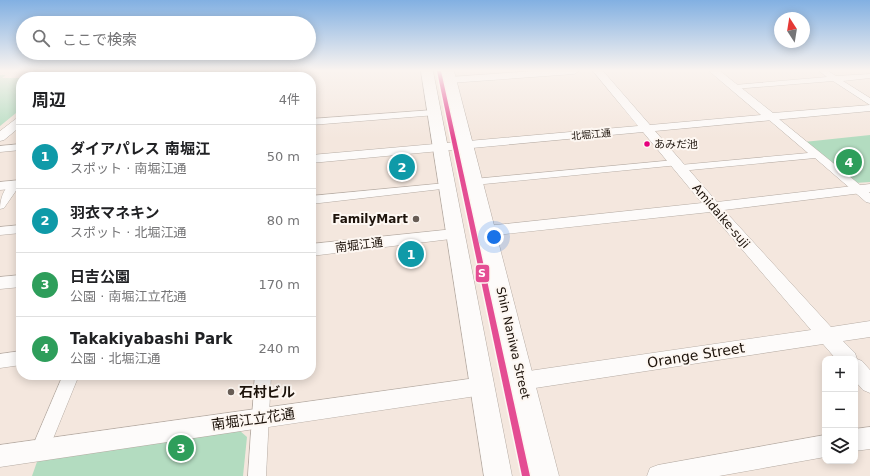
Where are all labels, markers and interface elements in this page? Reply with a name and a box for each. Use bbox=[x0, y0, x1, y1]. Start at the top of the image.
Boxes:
north arrow bbox=[774, 12, 810, 48]
search box bbox=[16, 16, 316, 60]
icon: search bbox=[30, 27, 52, 49]
text: ここで検索 bbox=[62, 31, 137, 49]
text: 周辺 bbox=[32, 90, 66, 110]
text: 4件 bbox=[279, 92, 300, 107]
street label: 北堀江通 bbox=[571, 127, 611, 142]
place label: あみだ池 bbox=[654, 138, 698, 151]
marker: あみだ池 bbox=[642, 139, 652, 149]
text: ダイアパレス 南堀江 bbox=[70, 140, 210, 158]
pin: 4 bbox=[836, 147, 862, 177]
text: 1 bbox=[40, 149, 50, 164]
text: 50 m bbox=[267, 149, 300, 164]
pin: 2 bbox=[389, 152, 415, 182]
text: スポット · 南堀江通 bbox=[70, 161, 186, 176]
street label: Amidaike-suji bbox=[689, 181, 753, 251]
text: 羽衣マネキン bbox=[70, 204, 160, 222]
place label: FamilyMart bbox=[332, 212, 408, 226]
text: 2 bbox=[40, 213, 50, 228]
text: 80 m bbox=[267, 213, 300, 228]
marker: FamilyMart bbox=[411, 214, 421, 224]
text: スポット · 北堀江通 bbox=[70, 225, 186, 240]
your location bbox=[484, 227, 504, 247]
street label: 南堀江通 bbox=[334, 235, 384, 255]
pin: 1 bbox=[398, 239, 424, 269]
line badge: S bbox=[475, 264, 490, 283]
text: S bbox=[478, 267, 486, 280]
text: 日吉公園 bbox=[70, 268, 130, 286]
text: 3 bbox=[40, 277, 50, 292]
text: 170 m bbox=[258, 277, 300, 292]
street label: Shin Naniwa Street bbox=[493, 286, 533, 401]
text: 公園 · 南堀江立花通 bbox=[70, 289, 186, 304]
text: Takakiyabashi Park bbox=[70, 330, 232, 348]
street label: Orange Street bbox=[646, 339, 747, 371]
text: 4 bbox=[40, 341, 50, 356]
text: 240 m bbox=[258, 341, 300, 356]
text: 公園 · 北堀江通 bbox=[70, 351, 160, 366]
map controls bbox=[822, 356, 858, 464]
button: + bbox=[822, 356, 858, 392]
place label: 石村ビル bbox=[239, 384, 295, 400]
marker: 石村ビル bbox=[226, 387, 236, 397]
button: − bbox=[822, 392, 858, 428]
street label: 南堀江立花通 bbox=[210, 405, 296, 433]
button: layers bbox=[822, 428, 858, 464]
pin: 3 bbox=[168, 433, 194, 463]

